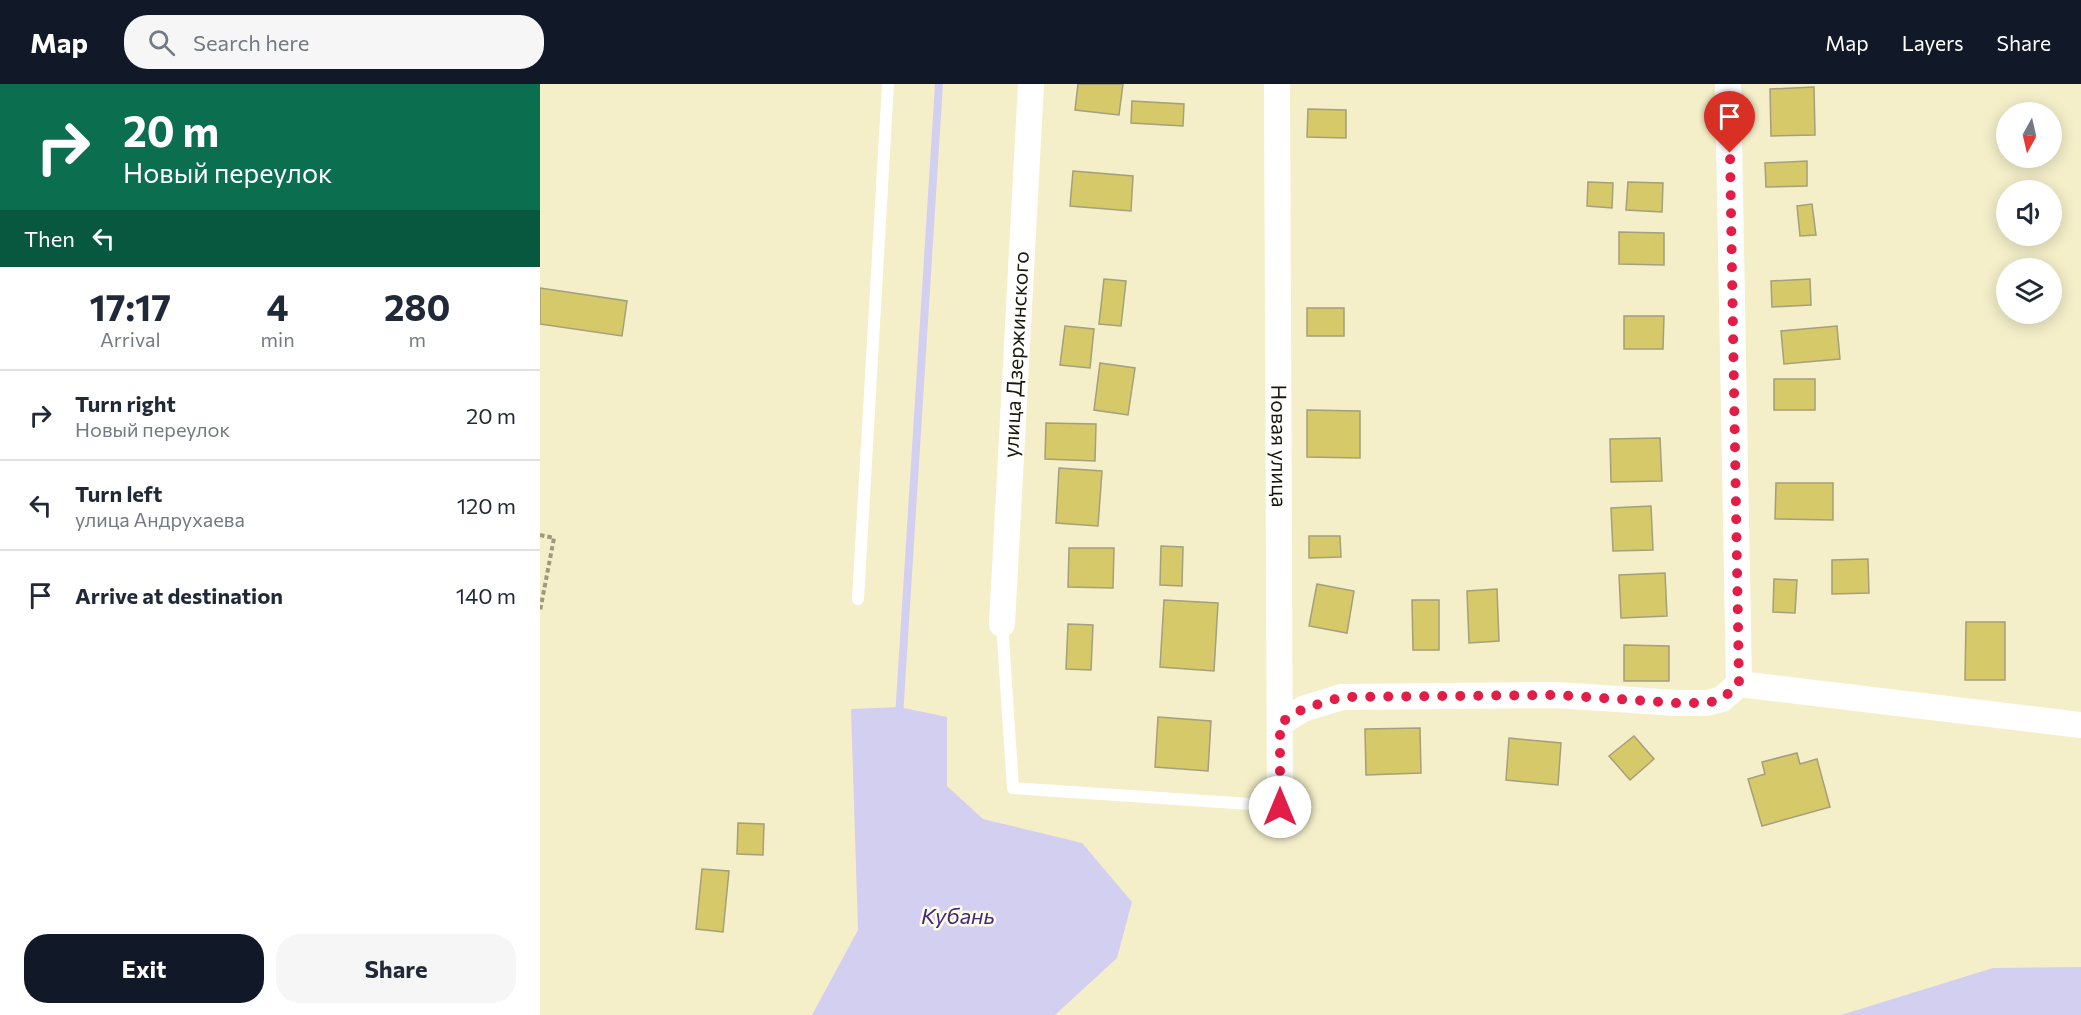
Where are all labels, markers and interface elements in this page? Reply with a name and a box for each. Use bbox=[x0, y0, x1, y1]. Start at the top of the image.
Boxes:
search box bbox=[124, 15, 544, 69]
text: Map bbox=[30, 25, 88, 59]
icon: search bbox=[145, 26, 178, 59]
text: Search here bbox=[193, 29, 309, 56]
text: Map bbox=[1825, 30, 1869, 55]
text: Layers bbox=[1902, 30, 1964, 55]
text: Share bbox=[1997, 30, 2051, 55]
pin bbox=[1704, 91, 1755, 153]
icon: arrive bbox=[1713, 100, 1746, 133]
north arrow bbox=[1996, 102, 2062, 168]
map controls bbox=[1996, 102, 2062, 324]
text: 20 m bbox=[123, 104, 219, 156]
icon: right bbox=[24, 108, 102, 186]
text: Новый переулок bbox=[123, 156, 332, 189]
button: sound bbox=[1996, 180, 2062, 246]
icon: left bbox=[87, 222, 120, 255]
text: Then bbox=[24, 225, 75, 252]
street label: улица Дзержинского bbox=[997, 250, 1033, 458]
button: layers bbox=[1996, 258, 2062, 324]
text: 17:17 bbox=[89, 284, 171, 328]
text: 4 bbox=[267, 284, 289, 328]
text: 280 bbox=[384, 284, 451, 328]
text: Arrival bbox=[100, 327, 161, 351]
text: min bbox=[261, 327, 295, 351]
text: m bbox=[409, 327, 426, 351]
street label: Новая улица bbox=[1267, 384, 1293, 507]
text: Turn right bbox=[75, 390, 176, 417]
icon: right bbox=[24, 399, 57, 432]
text: 20 m bbox=[466, 402, 516, 429]
text: Новый переулок bbox=[75, 417, 230, 441]
text: Turn left bbox=[75, 480, 162, 507]
icon: left bbox=[24, 489, 57, 522]
text: 120 m bbox=[457, 492, 516, 519]
text: улица Андрухаева bbox=[75, 507, 245, 531]
icon: arrive bbox=[24, 579, 57, 612]
text: Arrive at destination bbox=[75, 582, 283, 609]
text: 140 m bbox=[456, 582, 516, 609]
position arrow bbox=[1248, 775, 1312, 839]
water label: Кубань bbox=[921, 902, 995, 929]
button: Exit bbox=[24, 934, 264, 1003]
button: Share bbox=[276, 934, 516, 1003]

